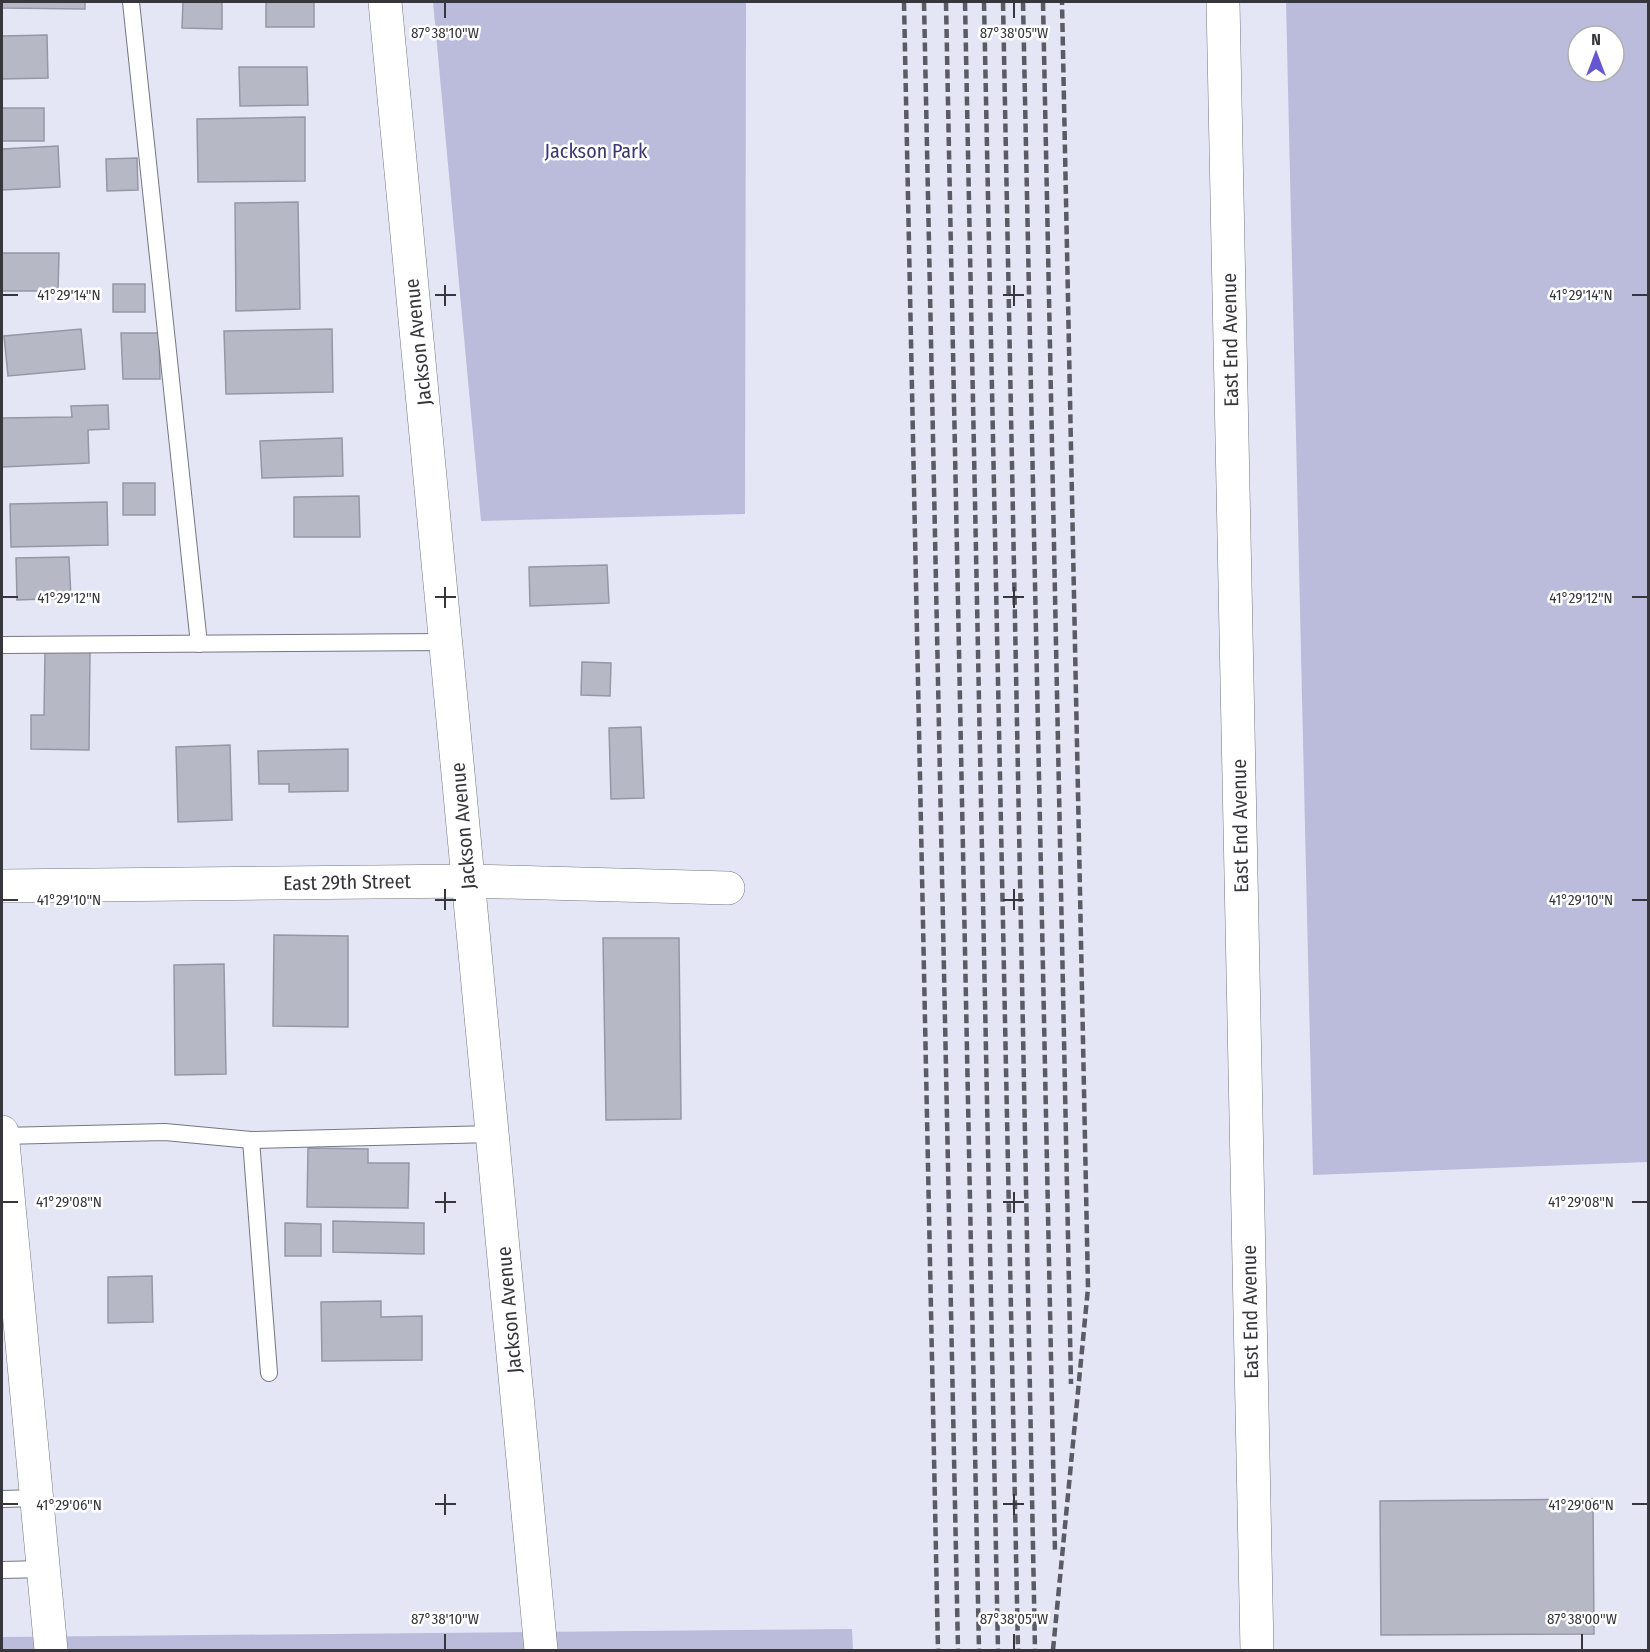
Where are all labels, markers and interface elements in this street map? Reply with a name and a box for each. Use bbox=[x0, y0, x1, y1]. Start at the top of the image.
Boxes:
text: 87°38'10"W bbox=[411, 24, 479, 42]
text: 87°38'05"W bbox=[980, 24, 1048, 42]
north arrow bbox=[1566, 24, 1626, 84]
text: N bbox=[1591, 30, 1601, 49]
park label: Jackson Park bbox=[545, 139, 648, 163]
street label: East End Avenue bbox=[1217, 273, 1243, 407]
street label: Jackson Avenue bbox=[399, 277, 437, 407]
text: 41°29'14"N bbox=[37, 286, 101, 304]
text: 41°29'14"N bbox=[1549, 286, 1613, 304]
text: 41°29'12"N bbox=[37, 589, 101, 607]
text: 41°29'12"N bbox=[1549, 589, 1613, 607]
street label: East End Avenue bbox=[1227, 759, 1253, 893]
street label: Jackson Avenue bbox=[445, 761, 481, 891]
street label: East 29th Street bbox=[283, 869, 412, 895]
text: 41°29'10"N bbox=[37, 891, 101, 909]
text: 41°29'10"N bbox=[1549, 891, 1613, 909]
text: 41°29'08"N bbox=[36, 1193, 102, 1211]
text: 41°29'08"N bbox=[1548, 1193, 1614, 1211]
street label: Jackson Avenue bbox=[491, 1245, 527, 1375]
street label: East End Avenue bbox=[1237, 1245, 1263, 1379]
text: 41°29'06"N bbox=[36, 1496, 102, 1514]
text: 41°29'06"N bbox=[1548, 1496, 1614, 1514]
text: 87°38'10"W bbox=[411, 1610, 479, 1628]
text: 87°38'05"W bbox=[980, 1610, 1048, 1628]
text: 87°38'00"W bbox=[1547, 1610, 1617, 1628]

